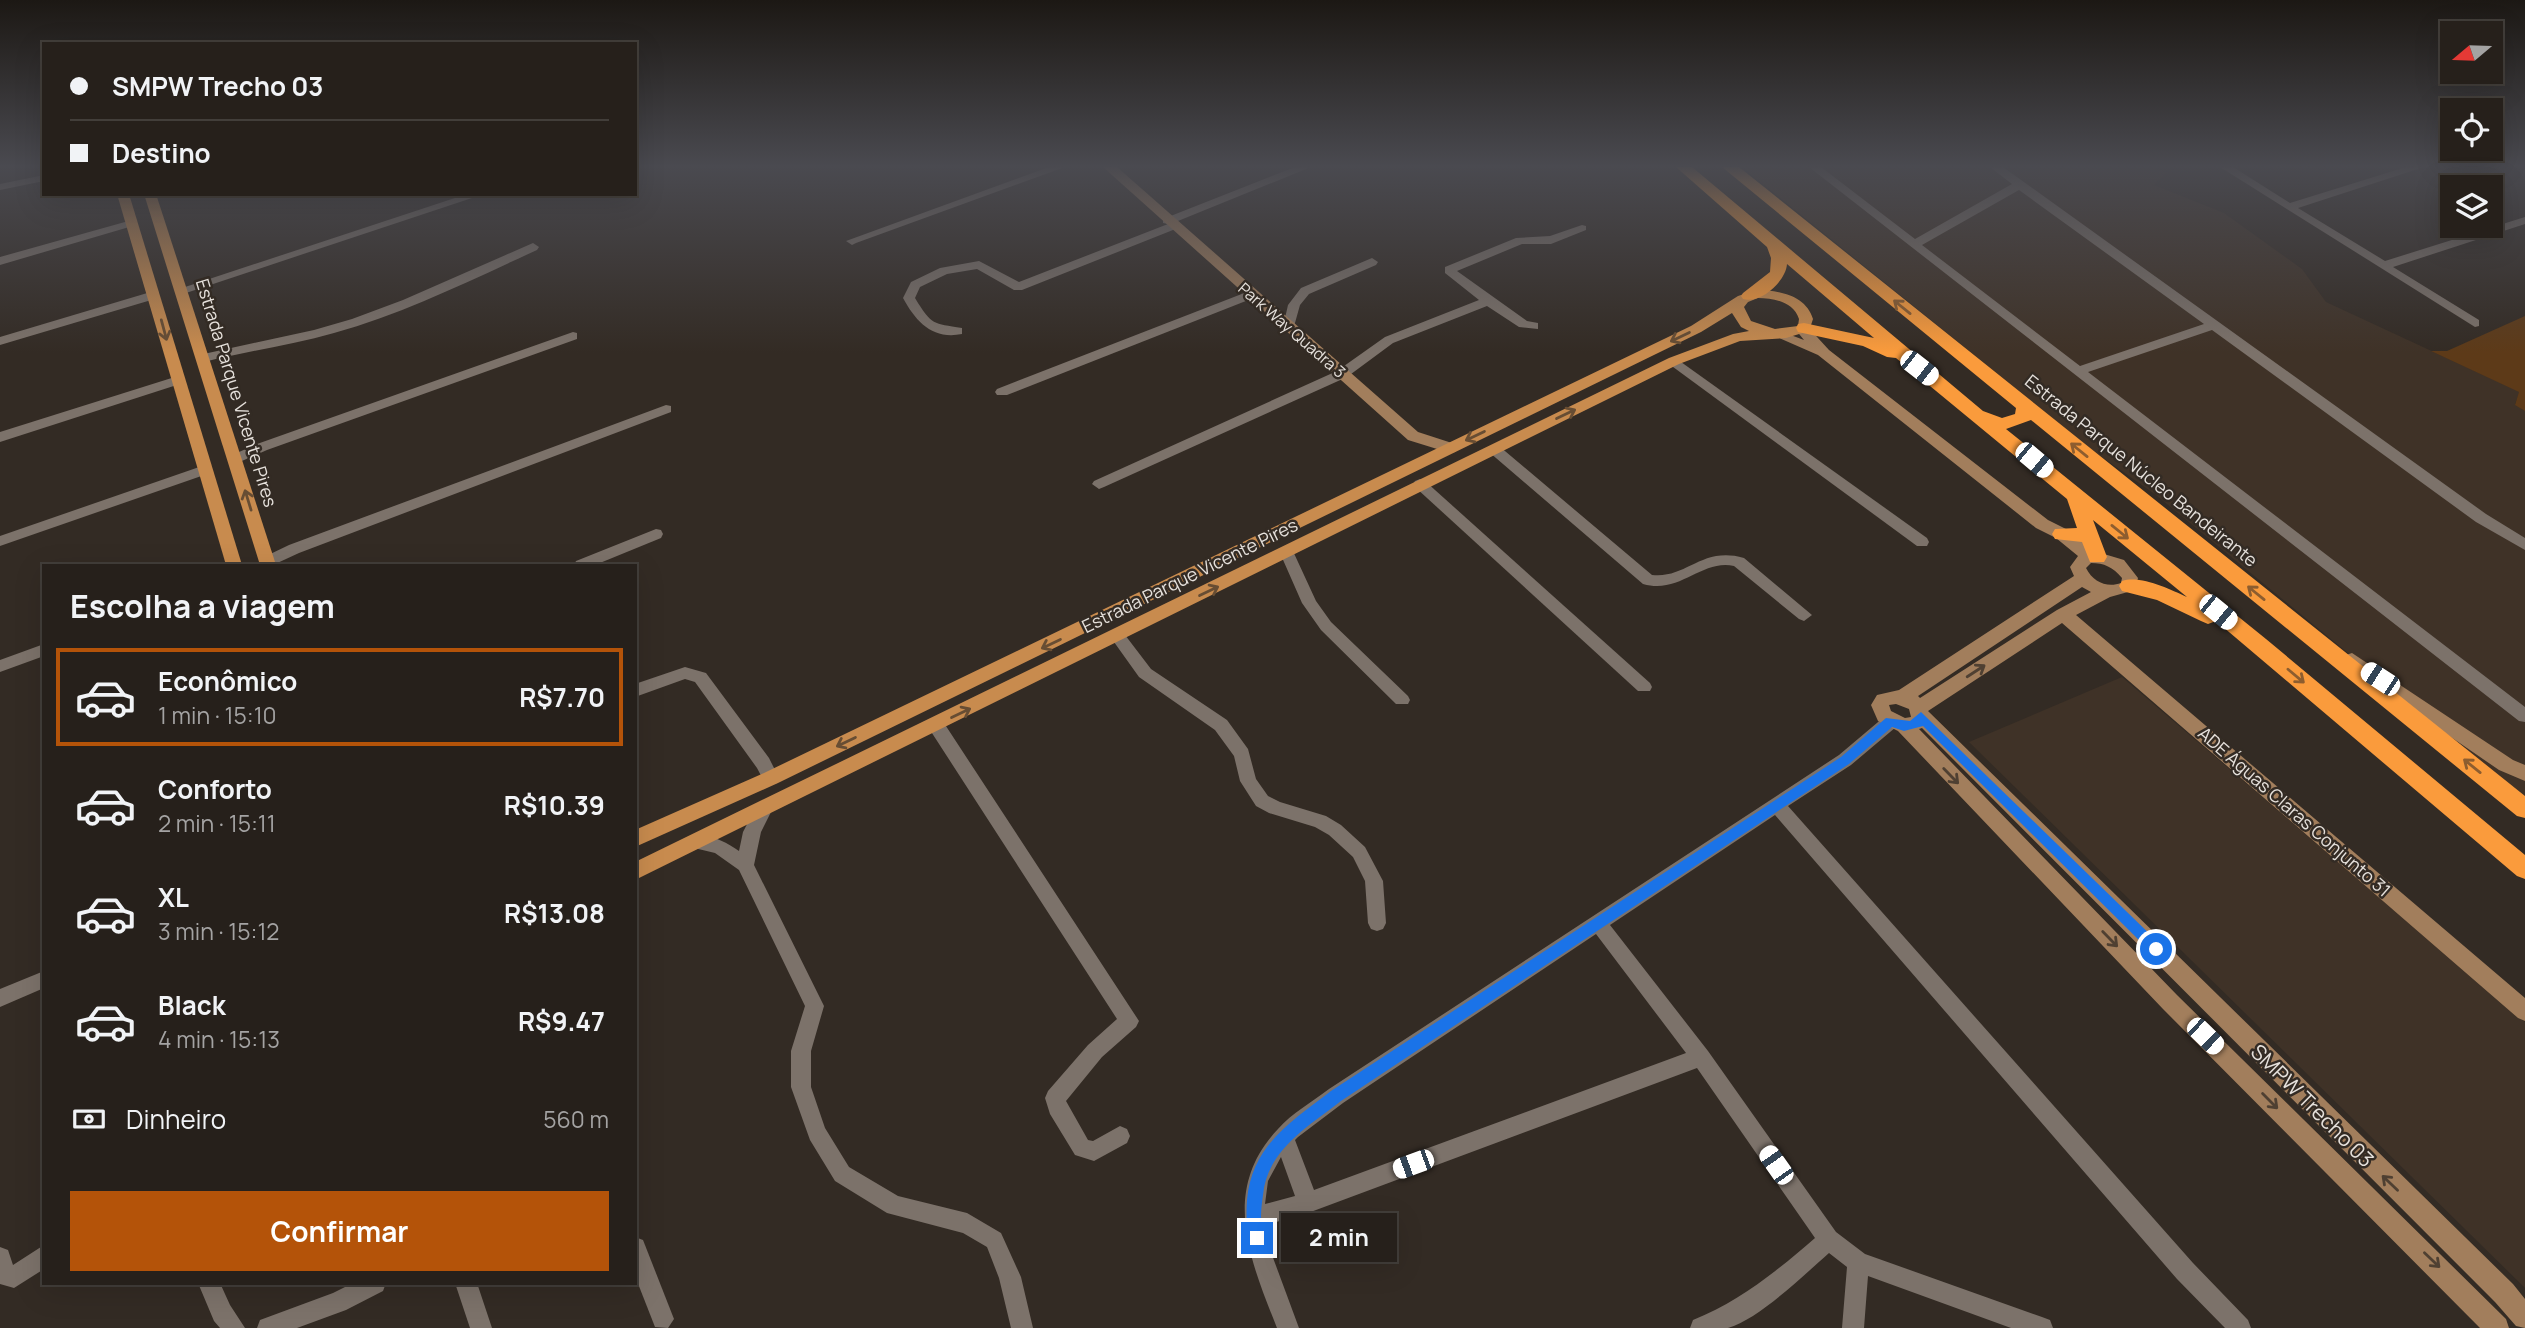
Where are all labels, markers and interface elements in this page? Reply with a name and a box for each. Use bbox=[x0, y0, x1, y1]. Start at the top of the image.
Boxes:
north arrow bbox=[2440, 21, 2502, 84]
map controls bbox=[2440, 21, 2503, 238]
text: SMPW Trecho 03 bbox=[112, 68, 323, 104]
button: locate bbox=[2440, 98, 2503, 161]
text: Destino bbox=[112, 135, 211, 171]
button: layers bbox=[2440, 175, 2503, 238]
street label: Estrada Parque Vicente Pires bbox=[191, 276, 283, 510]
street label: Park Way Quadra 3 bbox=[1234, 277, 1350, 383]
one-way arrow bbox=[1894, 300, 1912, 315]
one-way arrow bbox=[158, 318, 171, 341]
one-way arrow bbox=[1670, 331, 1691, 345]
car bbox=[1896, 347, 1943, 389]
street label: Estrada Parque Núcleo Bandeirante bbox=[2020, 369, 2263, 572]
one-way arrow bbox=[1555, 406, 1576, 420]
one-way arrow bbox=[1465, 430, 1486, 443]
car bbox=[2012, 438, 2057, 482]
one-way arrow bbox=[2071, 443, 2089, 458]
one-way arrow bbox=[240, 489, 253, 511]
street label: Estrada Parque Vicente Pires bbox=[1078, 512, 1302, 638]
one-way arrow bbox=[2111, 524, 2129, 539]
text: Escolha a viagem bbox=[70, 584, 335, 628]
one-way arrow bbox=[1198, 584, 1219, 598]
one-way arrow bbox=[2248, 585, 2266, 601]
car bbox=[2196, 591, 2241, 633]
one-way arrow bbox=[1041, 637, 1062, 651]
car bbox=[2357, 659, 2404, 699]
text: Econômico bbox=[158, 663, 297, 699]
one-way arrow bbox=[1966, 663, 1985, 678]
icon: car bbox=[74, 666, 137, 729]
one-way arrow bbox=[2287, 668, 2305, 684]
text: R$7.70 bbox=[519, 679, 605, 715]
text: 1 min · 15:10 bbox=[158, 699, 277, 731]
one-way arrow bbox=[950, 705, 971, 719]
street label: ADE Águas Claras Conjunto 31 bbox=[2193, 721, 2396, 902]
one-way arrow bbox=[836, 736, 857, 750]
one-way arrow bbox=[2463, 759, 2481, 774]
one-way arrow bbox=[1943, 767, 1960, 784]
text: Conforto bbox=[158, 771, 272, 807]
icon: car bbox=[74, 774, 137, 837]
text: R$10.39 bbox=[504, 787, 605, 823]
text: 2 min · 15:11 bbox=[158, 807, 276, 839]
text: XL bbox=[158, 879, 189, 915]
icon: car bbox=[74, 882, 137, 945]
text: R$13.08 bbox=[504, 895, 605, 931]
text: 3 min · 15:12 bbox=[158, 915, 279, 947]
one-way arrow bbox=[2101, 930, 2118, 947]
route start bbox=[2140, 933, 2172, 965]
text: Black bbox=[158, 987, 226, 1023]
icon: car bbox=[74, 990, 137, 1053]
text: R$9.47 bbox=[518, 1003, 605, 1039]
car bbox=[2183, 1014, 2228, 1058]
text: 4 min · 15:13 bbox=[158, 1023, 280, 1055]
street label: SMPW Trecho 03 bbox=[2245, 1038, 2380, 1173]
one-way arrow bbox=[2261, 1092, 2278, 1109]
icon: cash bbox=[70, 1100, 108, 1138]
text: Dinheiro bbox=[126, 1101, 226, 1137]
text: 560 m bbox=[543, 1103, 609, 1135]
car bbox=[1756, 1142, 1797, 1188]
car bbox=[1390, 1147, 1437, 1181]
one-way arrow bbox=[2382, 1174, 2399, 1191]
button: Confirmar bbox=[70, 1191, 609, 1271]
callout: 2 min bbox=[1282, 1214, 1397, 1262]
text: 2 min bbox=[1309, 1221, 1369, 1253]
route end bbox=[1241, 1222, 1273, 1254]
one-way arrow bbox=[2423, 1252, 2440, 1269]

